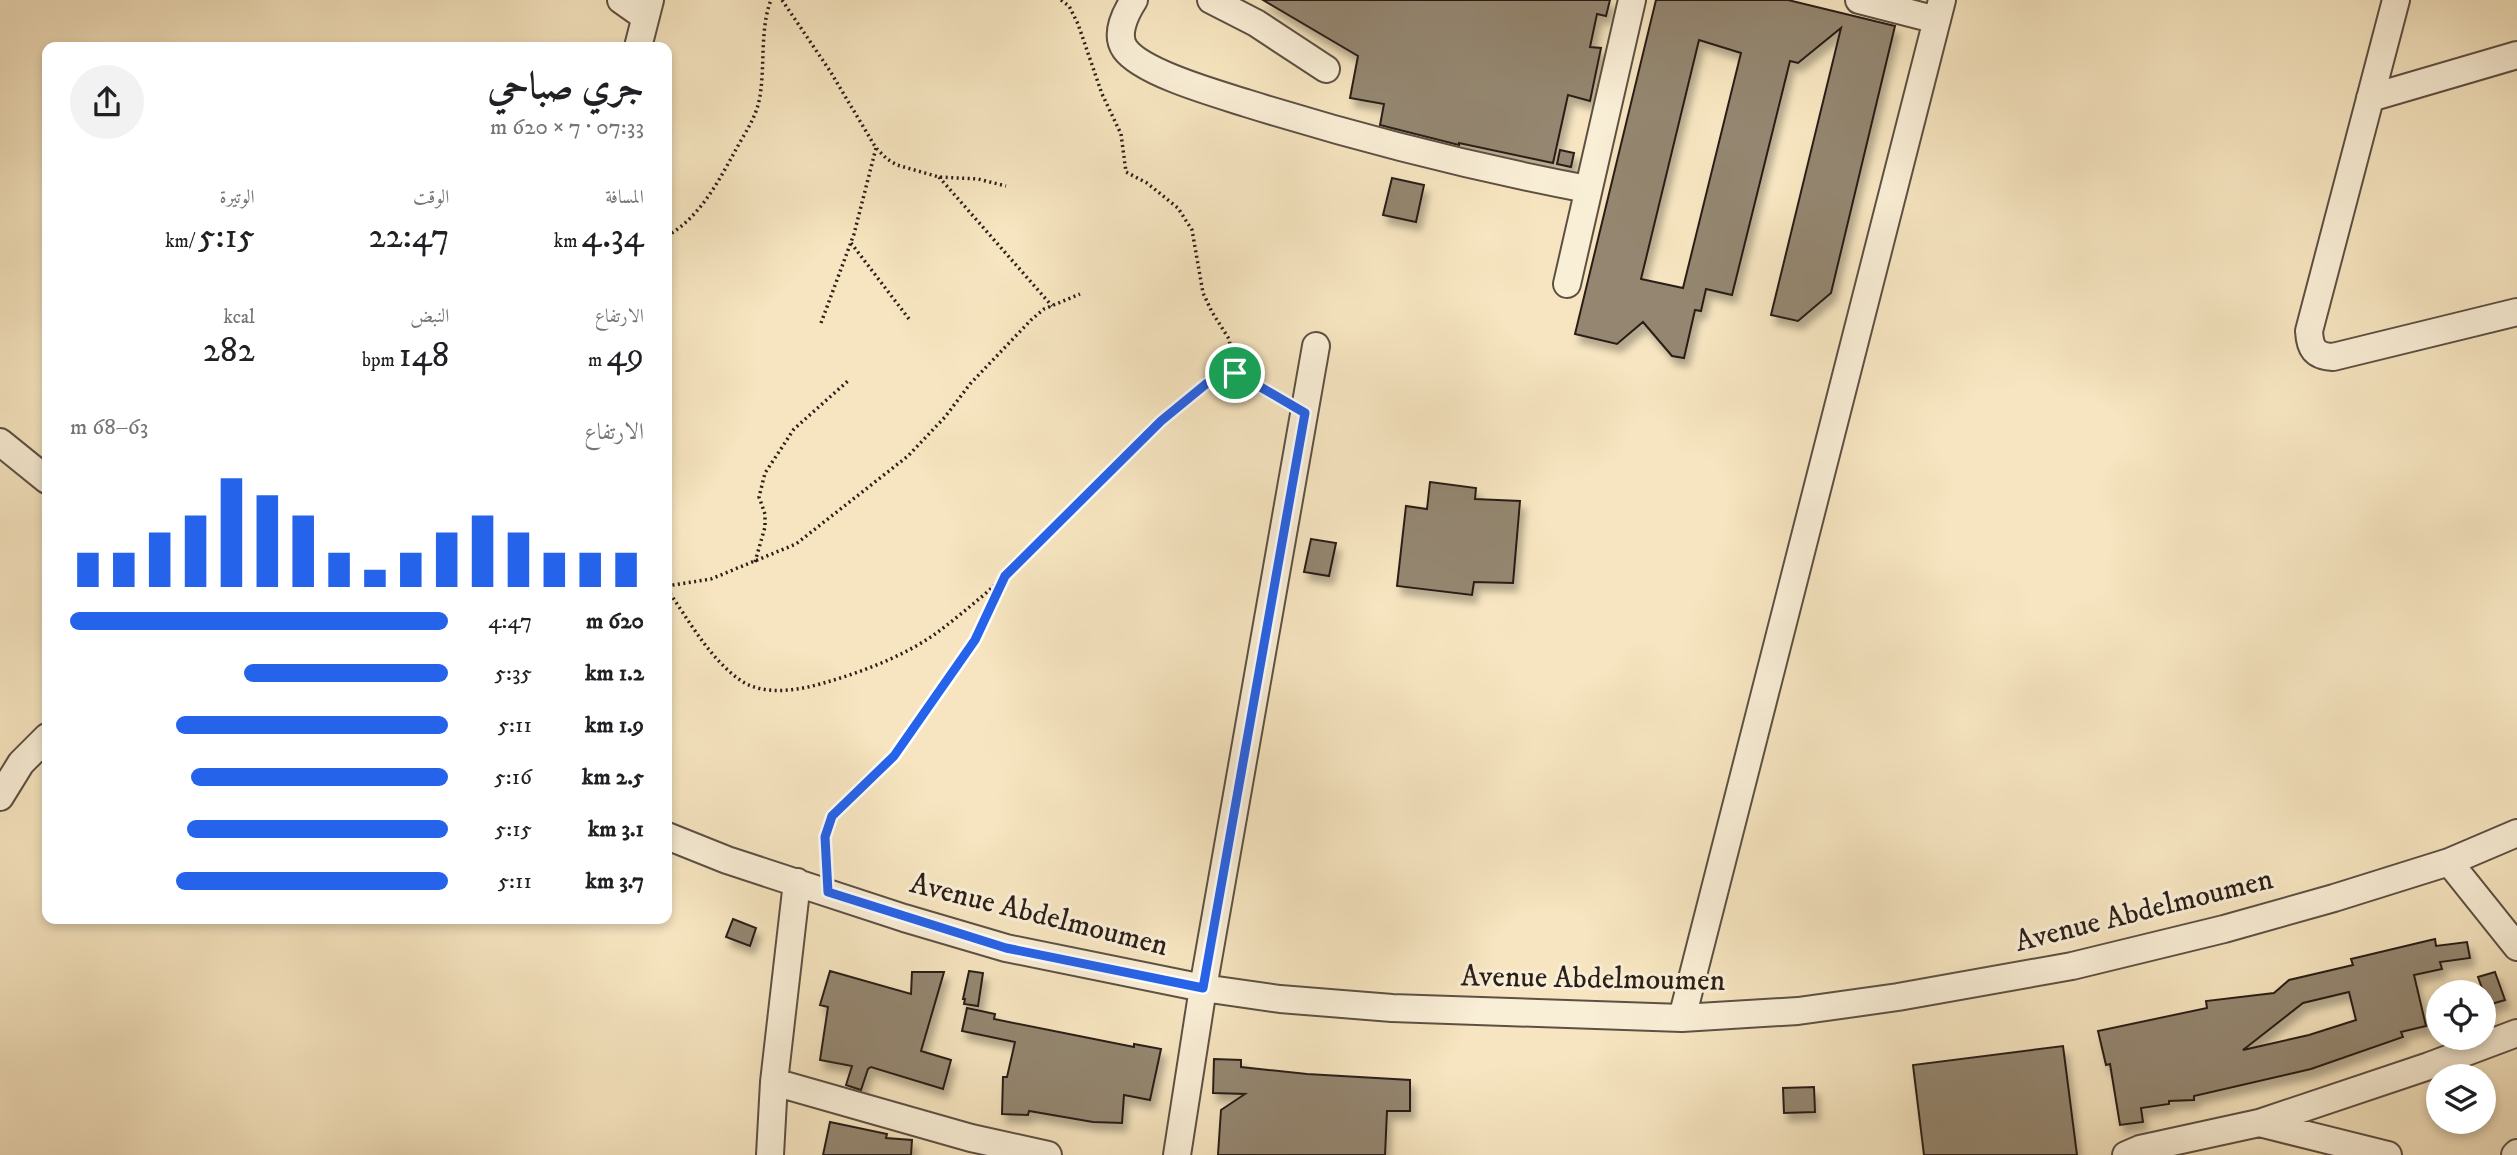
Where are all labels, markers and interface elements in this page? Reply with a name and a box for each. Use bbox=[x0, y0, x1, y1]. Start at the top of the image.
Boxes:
text: جري صباحي bbox=[487, 63, 644, 111]
button: share bbox=[70, 65, 144, 139]
text: 07:33 · 7 × 620 m bbox=[490, 113, 644, 142]
text: الوتيرة bbox=[220, 186, 255, 209]
text: الوقت bbox=[413, 186, 449, 209]
text: المسافة bbox=[605, 186, 644, 209]
text: 5:15 bbox=[198, 215, 255, 259]
text: 22:47 bbox=[368, 215, 449, 259]
text: 4.34 bbox=[582, 215, 644, 259]
text: /km bbox=[165, 230, 198, 253]
text: km bbox=[554, 230, 582, 253]
text: النبض bbox=[410, 305, 449, 328]
text: الارتفاع bbox=[595, 305, 644, 328]
text: kcal bbox=[223, 306, 255, 329]
text: 282 bbox=[203, 329, 255, 373]
text: 148 bbox=[399, 334, 449, 378]
text: 49 bbox=[606, 334, 644, 378]
pin bbox=[1205, 343, 1265, 403]
text: bpm bbox=[362, 349, 399, 372]
text: m bbox=[588, 349, 606, 372]
icon: arrive bbox=[1216, 354, 1254, 392]
text: 63–68 m bbox=[70, 413, 148, 442]
text: الارتفاع bbox=[584, 418, 644, 447]
text: 4:47 bbox=[488, 607, 532, 636]
text: 620 m bbox=[586, 607, 644, 636]
text: 5:35 bbox=[495, 659, 532, 688]
text: 1.2 km bbox=[585, 659, 644, 688]
text: 5:11 bbox=[498, 711, 532, 740]
text: 1.9 km bbox=[585, 711, 644, 740]
text: 5:16 bbox=[494, 763, 532, 792]
text: 2.5 km bbox=[582, 763, 644, 792]
text: 5:15 bbox=[495, 815, 532, 844]
text: 3.1 km bbox=[588, 815, 644, 844]
street label: Avenue Abdelmoumen bbox=[2011, 861, 2277, 961]
street label: Avenue Abdelmoumen bbox=[906, 865, 1172, 965]
text: 5:11 bbox=[498, 867, 532, 896]
text: 3.7 km bbox=[586, 867, 644, 896]
street label: Avenue Abdelmoumen bbox=[1460, 958, 1726, 1000]
map controls bbox=[2426, 980, 2496, 1134]
button: locate bbox=[2426, 980, 2496, 1050]
button: layers bbox=[2426, 1064, 2496, 1134]

